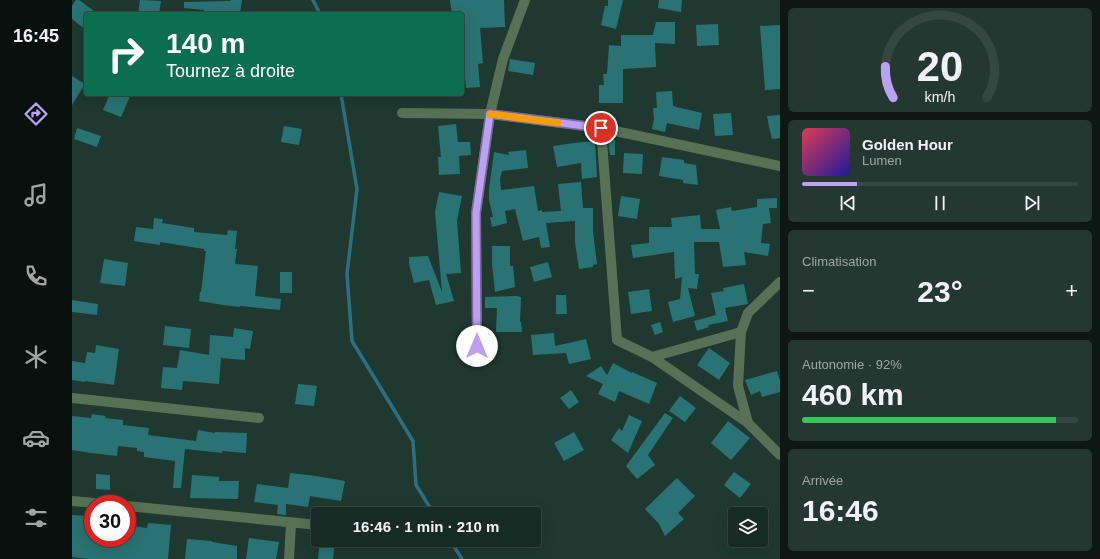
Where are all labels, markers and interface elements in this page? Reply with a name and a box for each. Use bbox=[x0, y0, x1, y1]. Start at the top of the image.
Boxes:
text: 16:45 bbox=[13, 26, 59, 46]
icon: right bbox=[100, 28, 152, 80]
text: 140 m bbox=[166, 28, 245, 59]
text: 20 bbox=[917, 43, 963, 90]
text: Tournez à droite bbox=[166, 61, 295, 81]
text: km/h bbox=[925, 89, 956, 105]
icon: directions bbox=[22, 100, 50, 128]
pin bbox=[584, 111, 618, 145]
icon: arrive bbox=[590, 117, 612, 139]
text: Golden Hour bbox=[862, 136, 953, 153]
text: Lumen bbox=[862, 153, 902, 168]
icon: music bbox=[22, 181, 50, 209]
icon: previous bbox=[837, 192, 859, 214]
icon: pause bbox=[929, 192, 951, 214]
icon: next bbox=[1021, 192, 1043, 214]
text: Climatisation bbox=[802, 254, 876, 269]
icon: phone bbox=[22, 262, 50, 290]
text: 23° bbox=[917, 275, 963, 308]
text: − bbox=[802, 278, 815, 303]
text: + bbox=[1065, 278, 1078, 303]
position arrow bbox=[456, 325, 498, 367]
icon: climate bbox=[22, 343, 50, 371]
text: Autonomie · 92% bbox=[802, 357, 902, 372]
text: 460 km bbox=[802, 378, 904, 411]
icon: car bbox=[22, 424, 50, 452]
text: Arrivée bbox=[802, 473, 843, 488]
text: 16:46 bbox=[802, 494, 879, 527]
speed limit sign: 30 bbox=[84, 495, 136, 547]
icon: filters bbox=[22, 504, 50, 532]
map controls bbox=[728, 507, 768, 547]
button: layers bbox=[728, 507, 768, 547]
text: 16:46 · 1 min · 210 m bbox=[353, 518, 499, 535]

